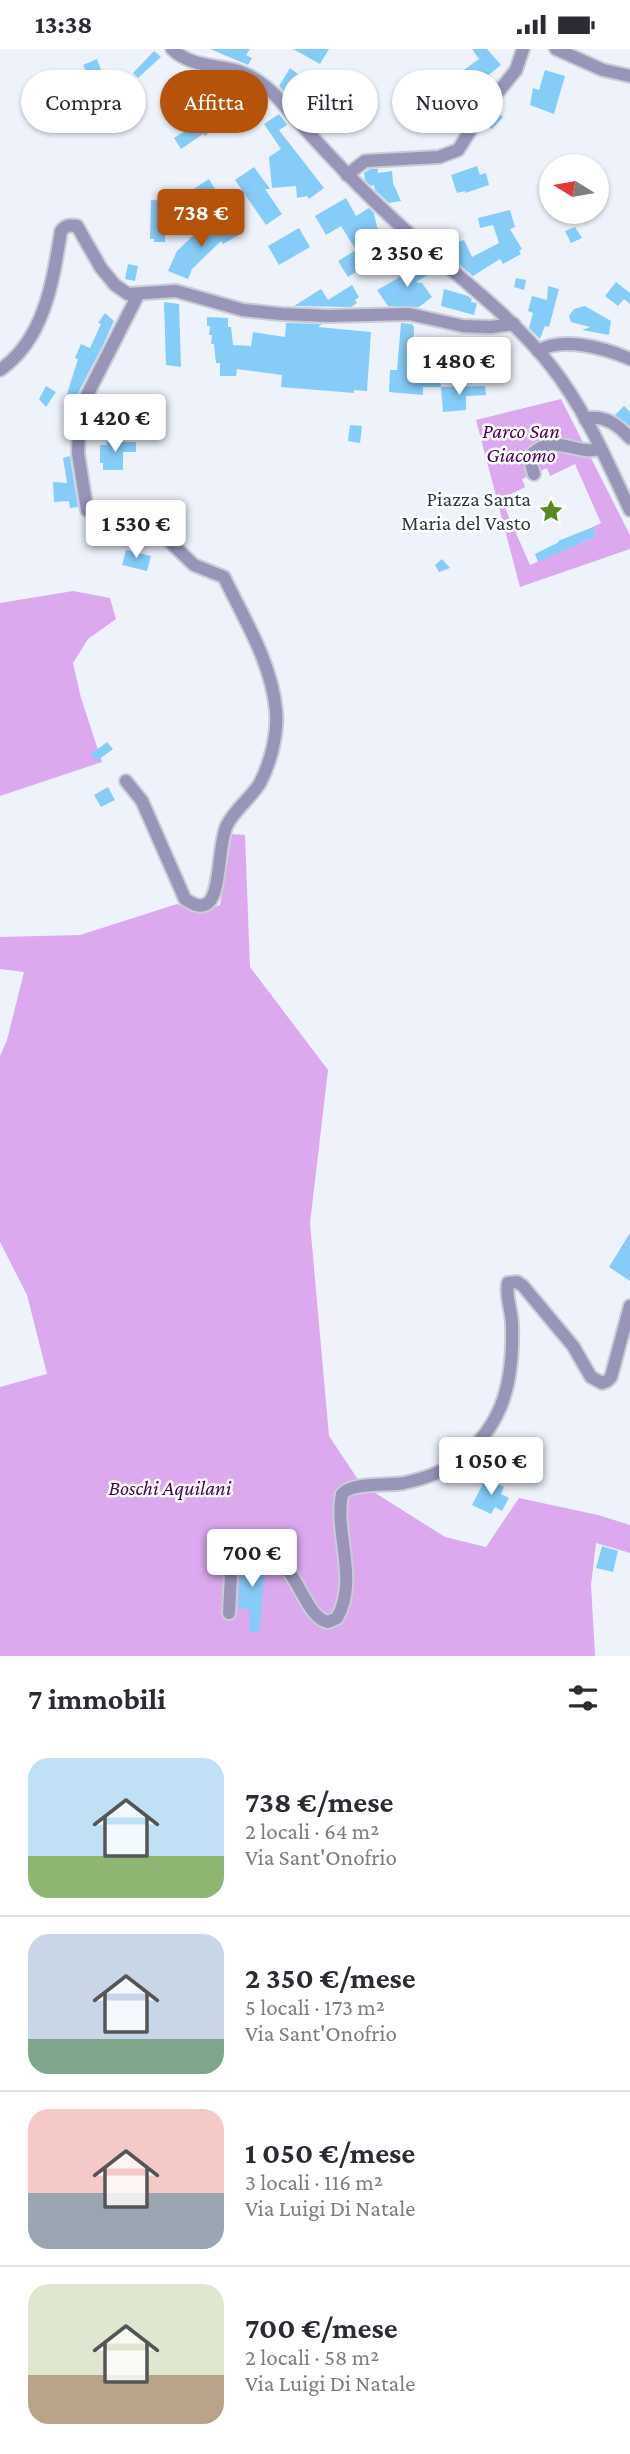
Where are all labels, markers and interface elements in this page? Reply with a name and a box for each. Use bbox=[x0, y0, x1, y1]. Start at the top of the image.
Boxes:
text: 13:38 bbox=[35, 10, 92, 39]
chip: Compra bbox=[21, 70, 146, 133]
chip: Affitta bbox=[160, 70, 268, 133]
chip: Filtri bbox=[282, 70, 378, 133]
chip: Nuovo bbox=[392, 70, 503, 133]
north arrow bbox=[539, 154, 609, 224]
map controls bbox=[539, 154, 609, 224]
pin: 738 € bbox=[152, 189, 250, 249]
text: 738 € bbox=[173, 199, 229, 225]
pin: 2 350 € bbox=[342, 229, 472, 289]
text: 2 350 € bbox=[371, 239, 443, 265]
pin: 1 480 € bbox=[394, 337, 524, 397]
text: 1 480 € bbox=[423, 347, 495, 373]
pin: 1 420 € bbox=[50, 395, 180, 454]
text: 1 420 € bbox=[80, 404, 150, 430]
park label: Parco San Giacomo bbox=[482, 419, 560, 467]
place label: Piazza Santa Maria del Vasto bbox=[401, 487, 531, 535]
place icon: Piazza Santa Maria del Vasto bbox=[537, 497, 565, 525]
pin: 1 530 € bbox=[71, 501, 201, 560]
text: 1 530 € bbox=[102, 510, 170, 536]
pin: 1 050 € bbox=[426, 1437, 556, 1497]
text: 1 050 € bbox=[455, 1447, 527, 1473]
park label: Boschi Aquilani bbox=[109, 1476, 232, 1500]
pin: 700 € bbox=[203, 1529, 301, 1589]
text: 700 € bbox=[223, 1539, 281, 1565]
icon: filters bbox=[564, 1679, 602, 1717]
text: 7 immobili bbox=[28, 1682, 166, 1715]
text: 738 €/mese bbox=[245, 1785, 393, 1818]
icon: home bbox=[84, 1786, 168, 1870]
text: 2 locali · 64 m² bbox=[245, 1818, 379, 1844]
text: Via Sant'Onofrio bbox=[245, 1844, 397, 1870]
text: 2 350 €/mese bbox=[245, 1961, 416, 1994]
icon: home bbox=[84, 1962, 168, 2046]
text: 5 locali · 173 m² bbox=[245, 1994, 385, 2020]
text: Via Sant'Onofrio bbox=[245, 2020, 397, 2046]
text: 1 050 €/mese bbox=[245, 2136, 415, 2169]
icon: home bbox=[84, 2137, 168, 2221]
text: 3 locali · 116 m² bbox=[245, 2169, 383, 2195]
text: Via Luigi Di Natale bbox=[245, 2195, 415, 2221]
text: 700 €/mese bbox=[245, 2311, 398, 2344]
icon: home bbox=[84, 2312, 168, 2396]
text: 2 locali · 58 m² bbox=[245, 2344, 379, 2370]
text: Via Luigi Di Natale bbox=[245, 2370, 415, 2396]

